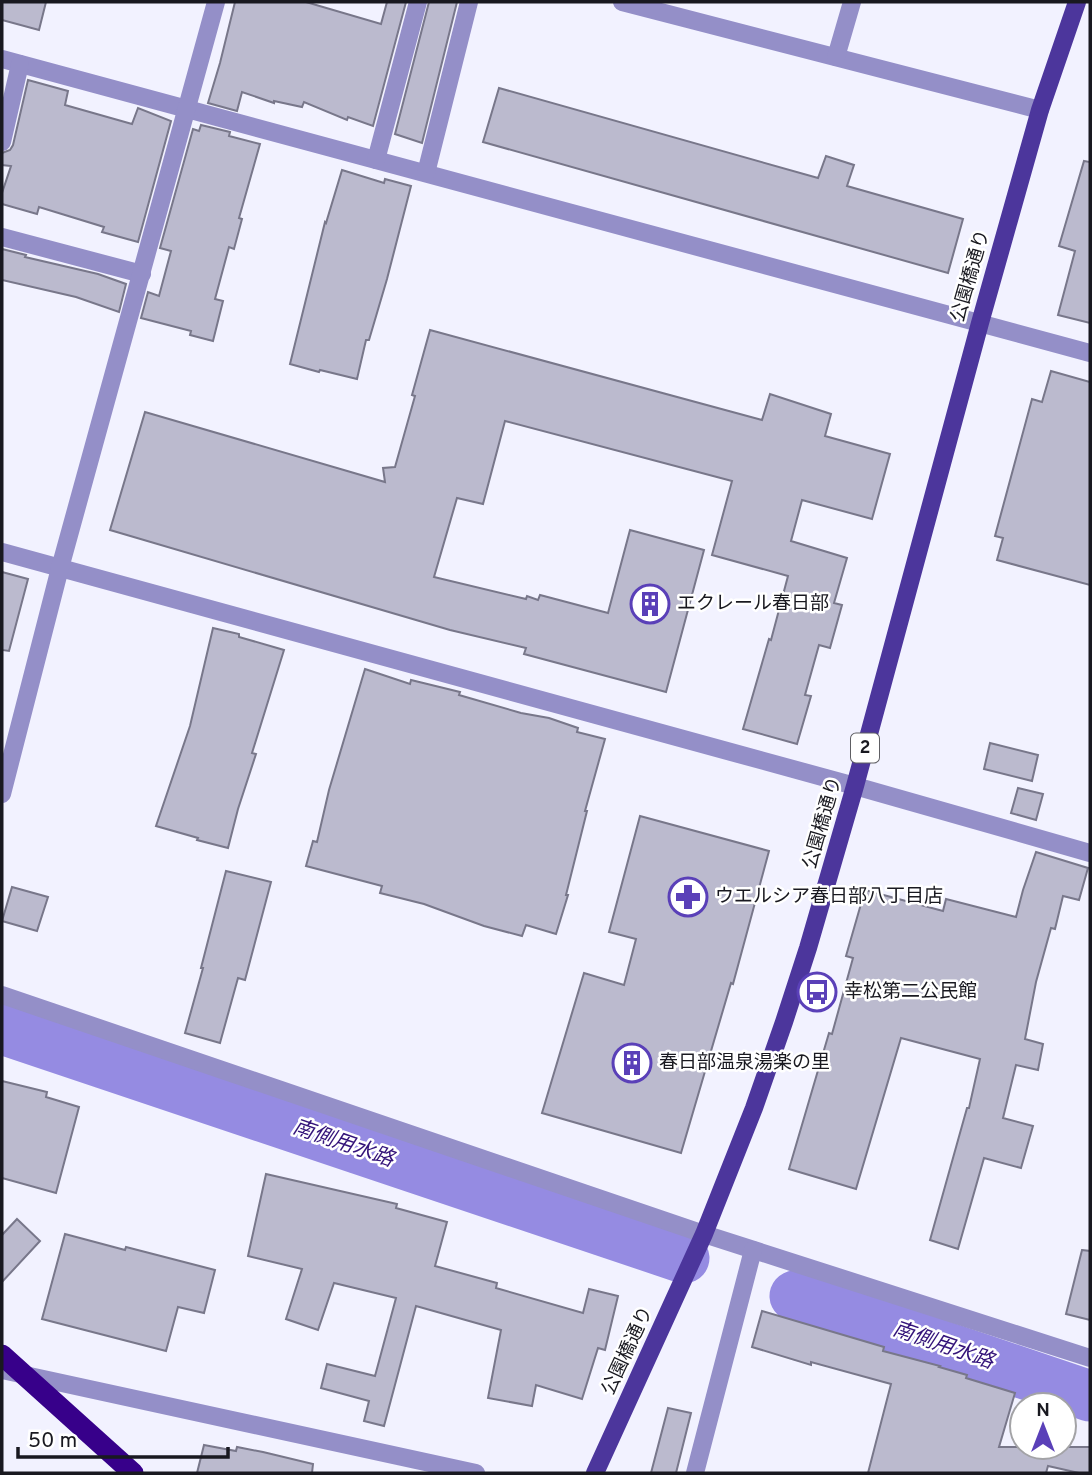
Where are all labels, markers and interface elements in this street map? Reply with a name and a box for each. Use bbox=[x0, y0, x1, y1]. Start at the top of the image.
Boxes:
street label: 公園橋通り bbox=[946, 227, 996, 325]
building icon: エクレール春日部 bbox=[629, 583, 671, 625]
place label: エクレール春日部 bbox=[677, 592, 829, 616]
road number: 2 bbox=[851, 734, 879, 762]
street label: 公園橋通り bbox=[798, 774, 848, 872]
pharmacy icon: ウエルシア春日部八丁目店 bbox=[667, 876, 709, 918]
place label: ウエルシア春日部八丁目店 bbox=[715, 885, 943, 909]
bus stop icon: 幸松第二公民館 bbox=[796, 971, 838, 1013]
place label: 幸松第二公民館 bbox=[844, 980, 977, 1004]
building icon: 春日部温泉湯楽の里 bbox=[611, 1042, 653, 1084]
place label: 春日部温泉湯楽の里 bbox=[659, 1051, 830, 1075]
water label: 南側用水路 bbox=[289, 1114, 399, 1175]
street label: 公園橋通り bbox=[597, 1303, 659, 1399]
water label: 南側用水路 bbox=[889, 1316, 999, 1377]
north arrow bbox=[1008, 1391, 1078, 1461]
text: N bbox=[1036, 1399, 1050, 1423]
scale bar bbox=[18, 1416, 228, 1460]
text: 50 m bbox=[28, 1428, 77, 1455]

